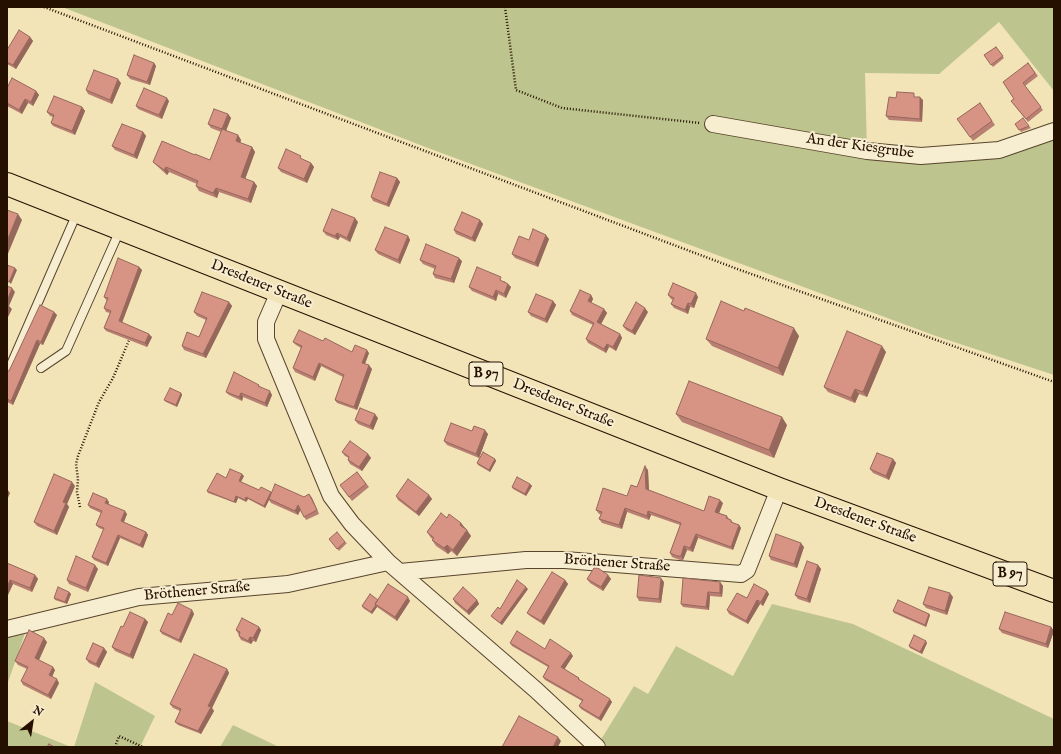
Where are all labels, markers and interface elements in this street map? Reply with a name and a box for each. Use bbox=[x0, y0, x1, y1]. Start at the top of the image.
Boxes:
street label: An der Kiesgrube bbox=[805, 131, 915, 163]
street label: Dresdener Straße bbox=[208, 256, 314, 314]
road number: B 97 bbox=[469, 362, 503, 386]
street label: Dresdener Straße bbox=[510, 375, 616, 433]
street label: Dresdener Straße bbox=[811, 494, 919, 548]
street label: Bröthener Straße bbox=[563, 551, 671, 577]
road number: B 97 bbox=[993, 562, 1027, 586]
street label: Bröthener Straße bbox=[143, 578, 251, 606]
north arrow bbox=[12, 702, 52, 742]
text: N bbox=[30, 703, 46, 720]

